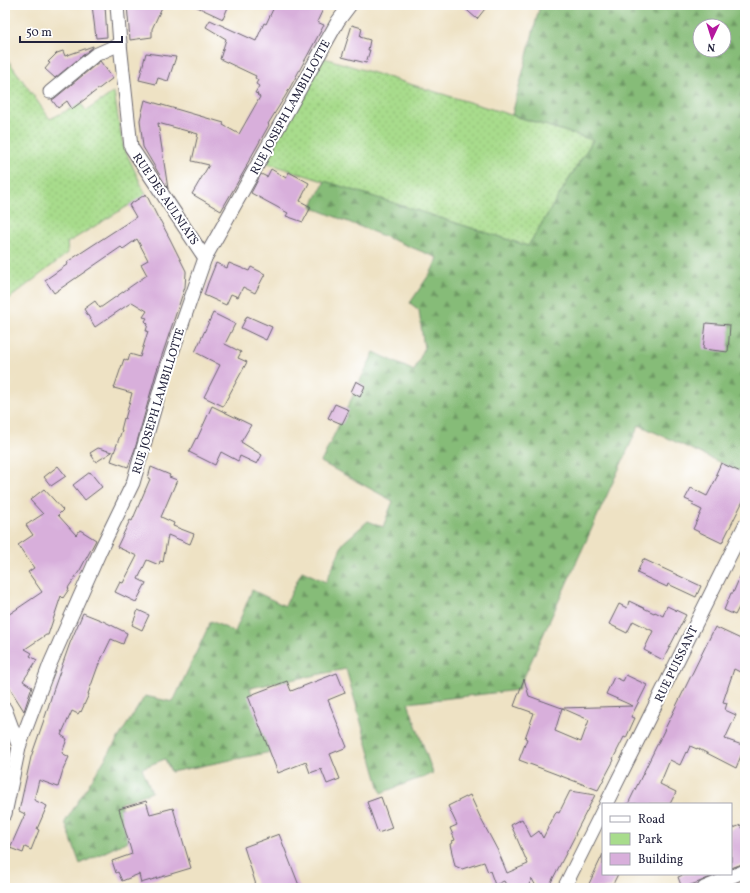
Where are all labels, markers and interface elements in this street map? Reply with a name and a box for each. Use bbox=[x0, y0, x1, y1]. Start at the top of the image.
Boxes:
scale bar bbox=[20, 18, 122, 44]
north arrow bbox=[692, 18, 732, 58]
text: 50 m bbox=[26, 25, 52, 41]
street label: RUE JOSEPH LAMBILLOTTE bbox=[247, 37, 335, 178]
text: N bbox=[707, 39, 716, 54]
street label: RUE DES AULNIATS bbox=[128, 150, 202, 249]
street label: RUE JOSEPH LAMBILLOTTE bbox=[129, 326, 189, 476]
street label: RUE PUISSANT bbox=[652, 624, 702, 705]
legend bbox=[602, 803, 732, 875]
text: Road bbox=[638, 812, 665, 828]
text: Park bbox=[638, 832, 663, 848]
text: Building bbox=[638, 852, 683, 868]

